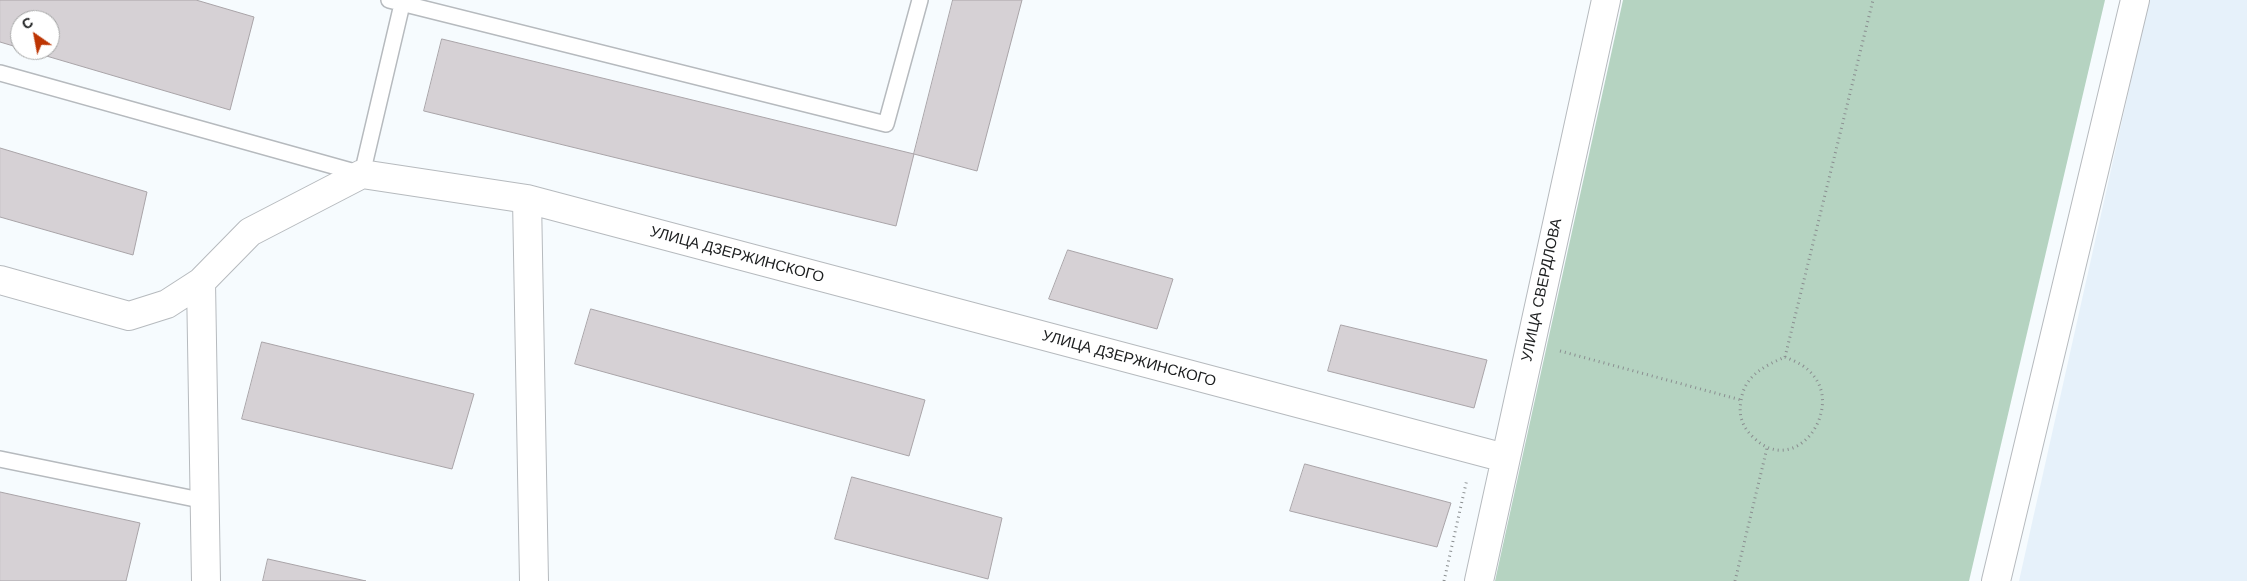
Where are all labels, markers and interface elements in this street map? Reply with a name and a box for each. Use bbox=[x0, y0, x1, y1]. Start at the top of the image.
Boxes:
north arrow bbox=[10, 10, 60, 60]
text: С bbox=[19, 14, 36, 33]
street label: УЛИЦА СВЕРДЛОВА bbox=[1518, 217, 1566, 363]
street label: УЛИЦА ДЗЕРЖИНСКОГО bbox=[648, 223, 826, 287]
street label: УЛИЦА ДЗЕРЖИНСКОГО bbox=[1040, 327, 1218, 391]

